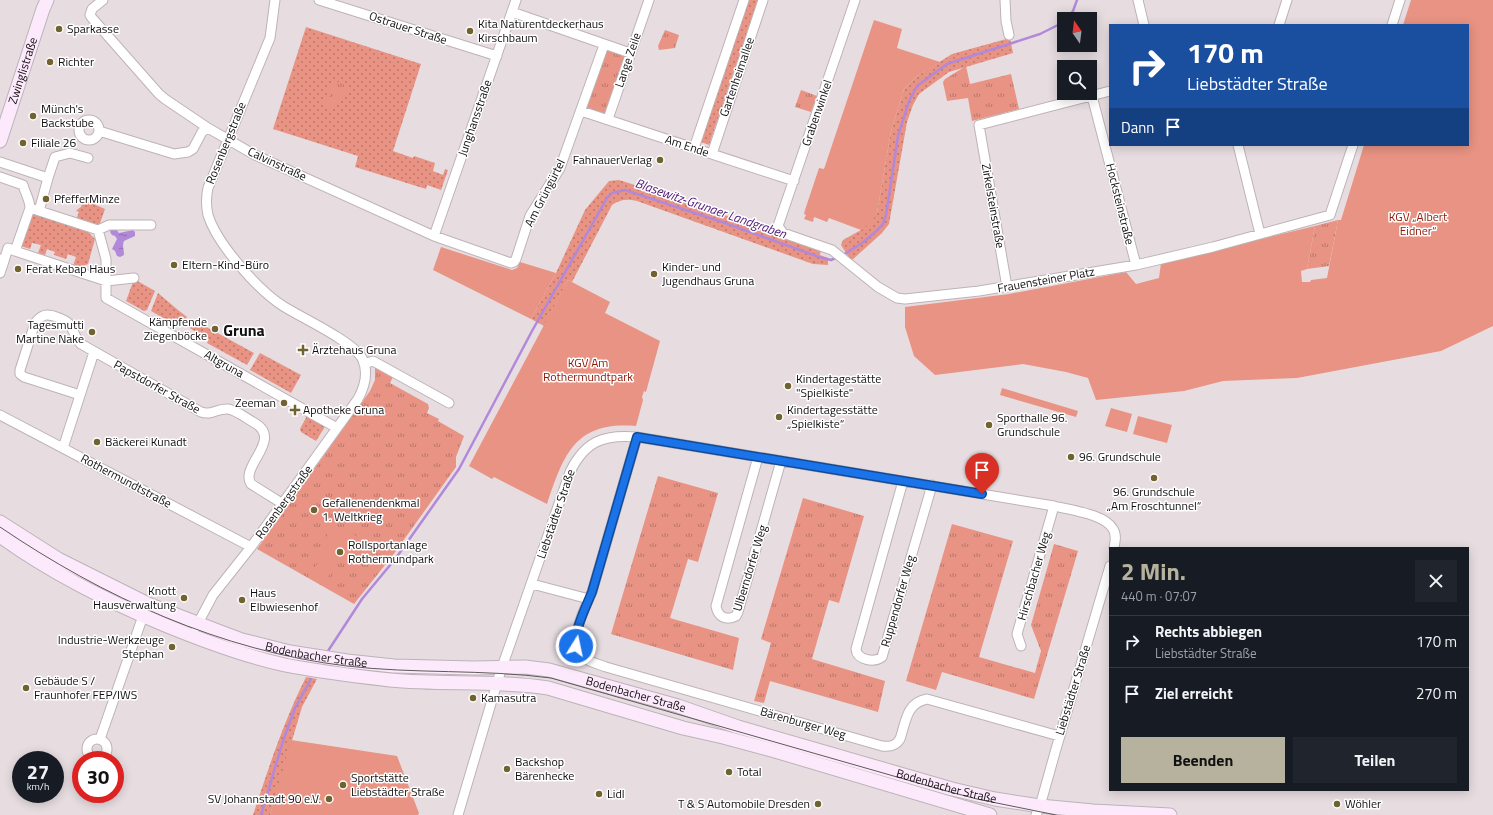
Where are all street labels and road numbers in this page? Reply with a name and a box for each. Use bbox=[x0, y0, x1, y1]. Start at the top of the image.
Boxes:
street label: Ostrauer Straße bbox=[367, 6, 450, 49]
street label: Lange Zeile bbox=[609, 30, 646, 90]
street label: Gartenheimallee bbox=[714, 34, 759, 119]
street label: Zwinglistraße bbox=[3, 35, 42, 106]
street label: Junghansstraße bbox=[453, 77, 497, 159]
street label: Grabenwinkel bbox=[796, 77, 837, 149]
street label: Rosenbergstraße bbox=[200, 99, 251, 187]
street label: Am Ende bbox=[663, 129, 712, 162]
street label: Calvinstraße bbox=[245, 142, 310, 185]
street label: Am Grüngürtel bbox=[519, 156, 570, 230]
street label: Hocksteinstraße bbox=[1101, 161, 1140, 247]
street label: Zirkelsteinstraße bbox=[977, 162, 1010, 250]
street label: Frauensteiner Platz bbox=[996, 262, 1096, 297]
street label: Altgruna bbox=[201, 345, 248, 382]
street label: Papstdorfer Straße bbox=[110, 355, 204, 418]
street label: Rothermundtstraße bbox=[77, 449, 175, 513]
street label: Rosenbergstraße bbox=[250, 461, 317, 543]
street label: Liebstädter Straße bbox=[531, 466, 580, 561]
street label: Ulberndorfer Weg bbox=[727, 522, 772, 613]
street label: Hirschbacher Weg bbox=[1012, 529, 1055, 623]
street label: Ruppendorfer Weg bbox=[875, 553, 920, 649]
street label: Bodenbacher Straße bbox=[263, 636, 368, 672]
street label: Liebstädter Straße bbox=[1050, 642, 1095, 737]
street label: Bodenbacher Straße bbox=[584, 671, 689, 717]
street label: Bärenburger Weg bbox=[758, 701, 848, 744]
street label: Bodenbacher Straße bbox=[894, 763, 999, 808]

